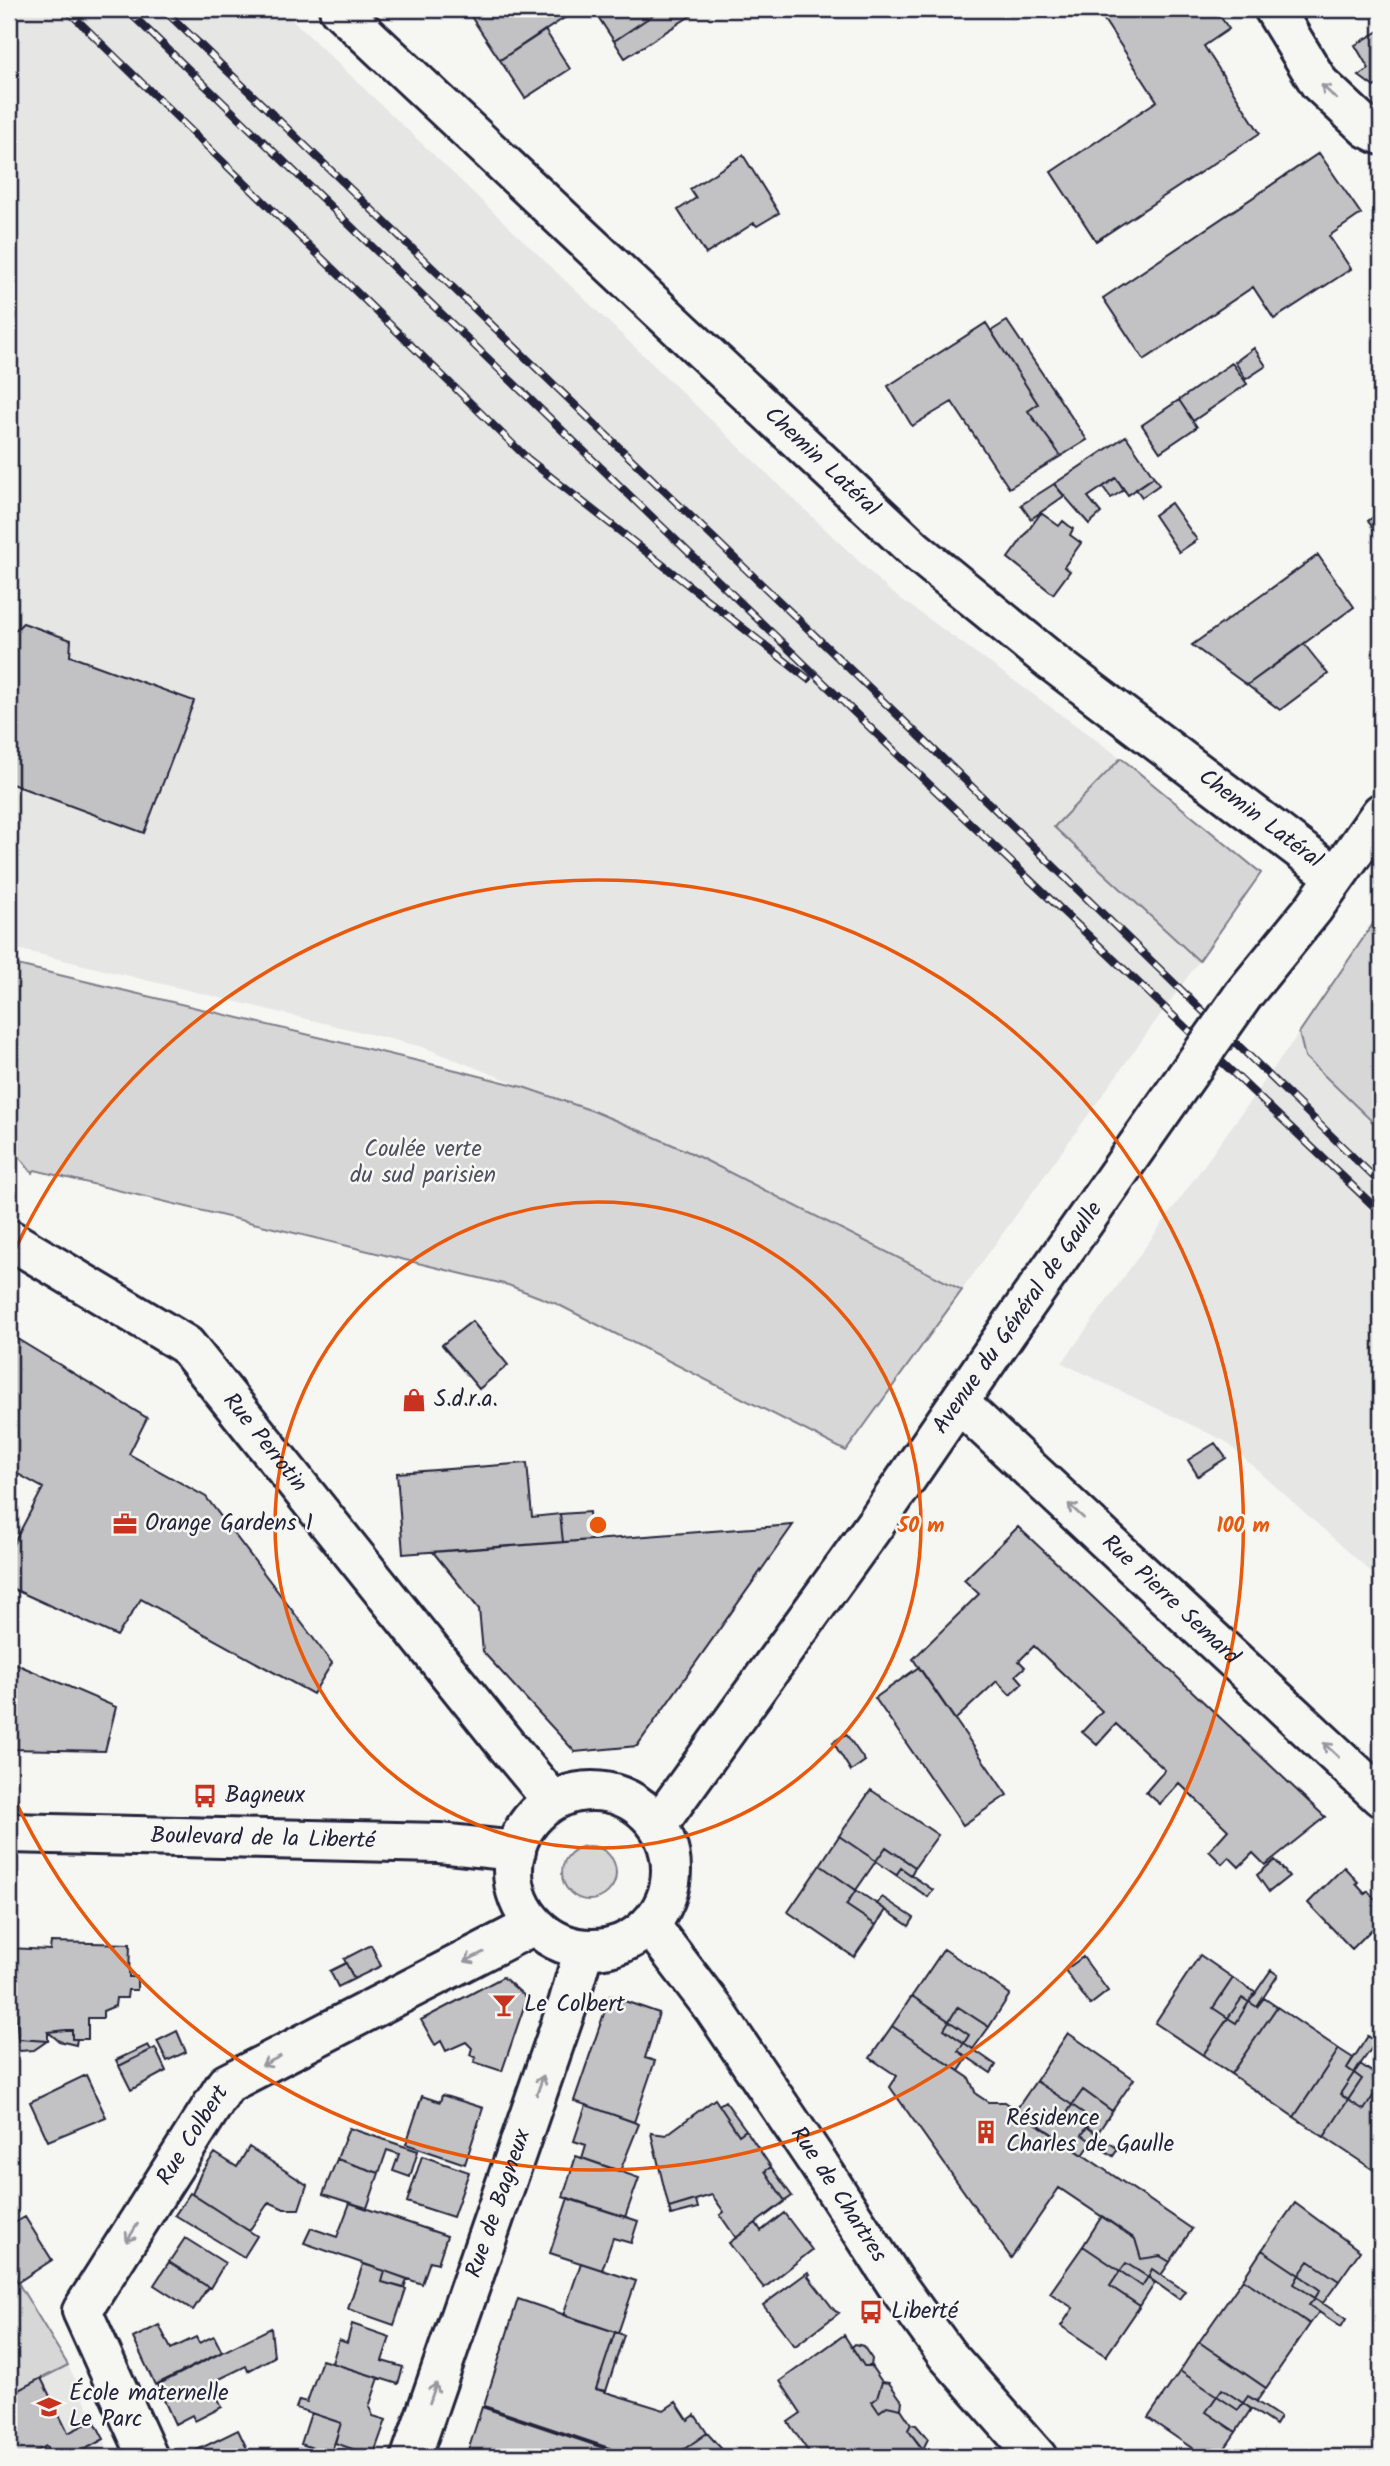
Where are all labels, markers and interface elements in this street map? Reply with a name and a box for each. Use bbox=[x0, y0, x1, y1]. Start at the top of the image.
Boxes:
one-way arrow bbox=[1321, 84, 1338, 101]
street label: Chemin Latéral bbox=[755, 398, 888, 526]
street label: Chemin Latéral bbox=[1190, 760, 1330, 879]
park label: Coulée verte du sud parisien bbox=[350, 1132, 496, 1194]
street label: Avenue du Général de Gaulle bbox=[924, 1194, 1112, 1442]
place label: S.d.r.a. bbox=[434, 1382, 498, 1418]
street label: Rue Perrotin bbox=[213, 1385, 316, 1501]
shop icon: S.d.r.a. bbox=[400, 1386, 428, 1414]
one-way arrow bbox=[1067, 1503, 1085, 1519]
place label: Orange Gardens 1 bbox=[145, 1506, 313, 1542]
office icon: Orange Gardens 1 bbox=[111, 1510, 139, 1538]
text: 50 m bbox=[897, 1510, 944, 1543]
text: 100 m bbox=[1216, 1510, 1270, 1543]
centre of rings bbox=[586, 1513, 610, 1537]
street label: Rue Pierre Semard bbox=[1093, 1526, 1248, 1675]
one-way arrow bbox=[1322, 1742, 1340, 1758]
place label: Bagneux bbox=[225, 1778, 306, 1814]
bus stop icon: Bagneux bbox=[191, 1782, 219, 1810]
street label: Boulevard de la Liberté bbox=[150, 1818, 377, 1860]
one-way arrow bbox=[464, 1950, 485, 1964]
place label: Le Colbert bbox=[524, 1987, 626, 2023]
bar icon: Le Colbert bbox=[490, 1991, 518, 2019]
one-way arrow bbox=[261, 2054, 282, 2068]
one-way arrow bbox=[535, 2075, 547, 2097]
street label: Rue Colbert bbox=[148, 2077, 239, 2193]
place label: Résidence Charles de Gaulle bbox=[1006, 2101, 1174, 2163]
building icon: Résidence Charles de Gaulle bbox=[972, 2118, 1000, 2146]
street label: Rue de Chartres bbox=[780, 2119, 896, 2270]
street label: Rue de Bagneux bbox=[456, 2123, 542, 2283]
one-way arrow bbox=[124, 2223, 138, 2243]
place label: Liberté bbox=[891, 2294, 959, 2330]
bus stop icon: Liberté bbox=[857, 2298, 885, 2326]
place label: École maternelle Le Parc bbox=[69, 2376, 229, 2438]
one-way arrow bbox=[428, 2382, 440, 2404]
school or university icon: École maternelle Le Parc bbox=[35, 2393, 63, 2421]

